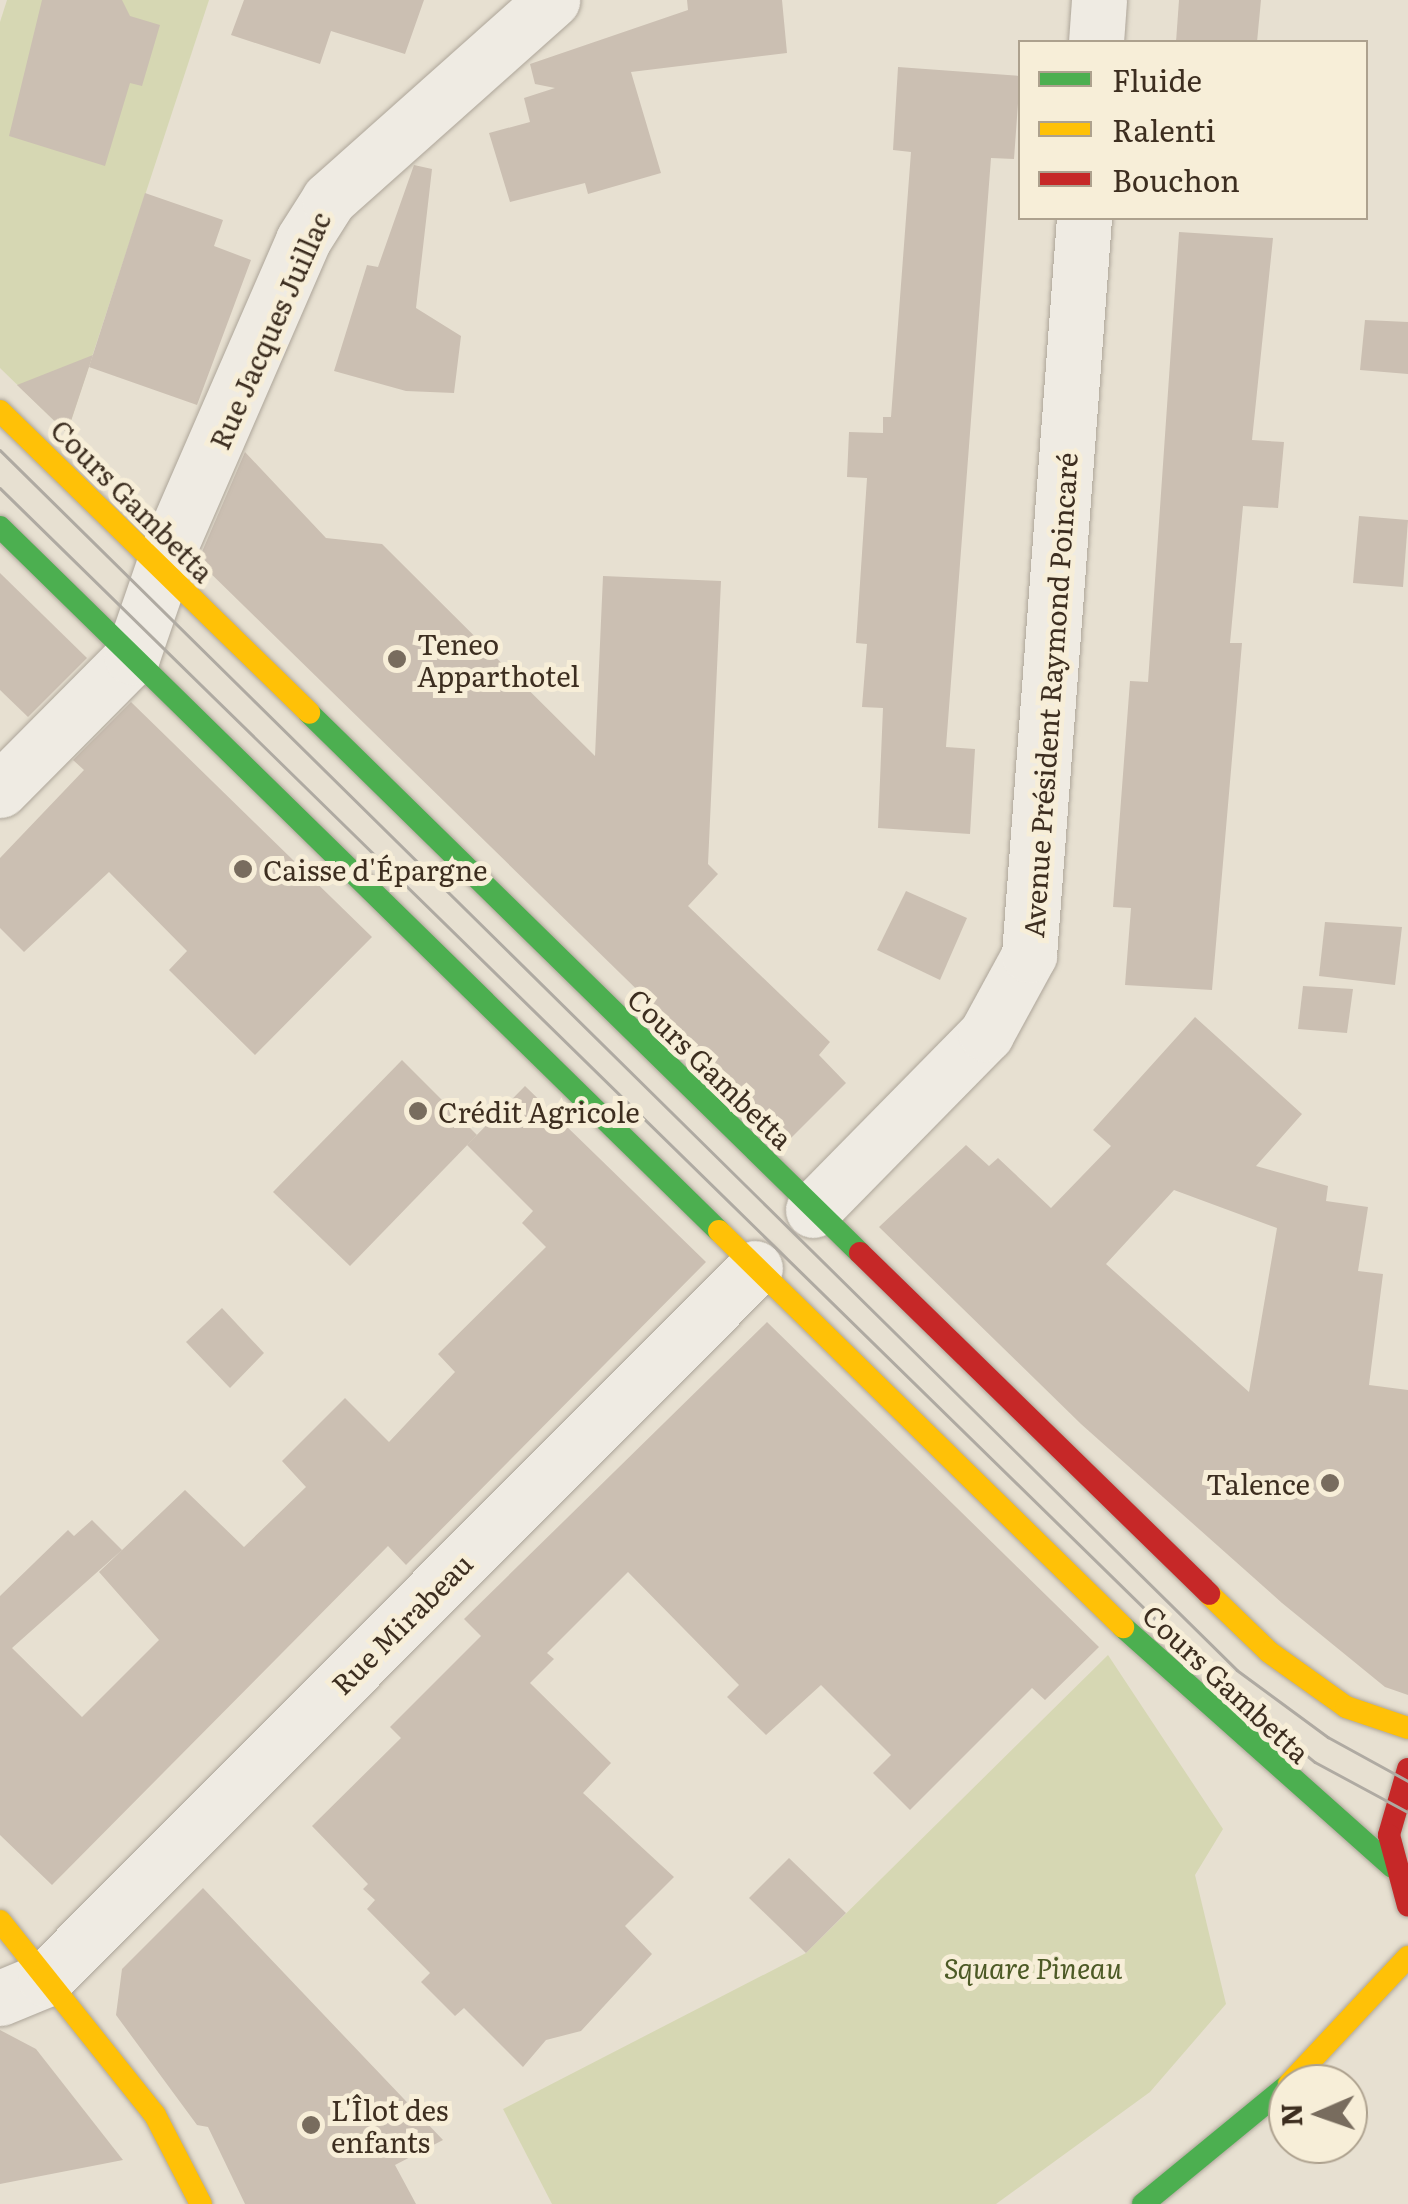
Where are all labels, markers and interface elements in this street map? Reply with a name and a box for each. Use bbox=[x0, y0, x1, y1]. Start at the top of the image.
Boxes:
legend bbox=[1018, 40, 1368, 220]
text: Fluide bbox=[1112, 57, 1202, 101]
text: Ralenti bbox=[1112, 107, 1216, 151]
text: Bouchon bbox=[1112, 157, 1240, 201]
street label: Rue Jacques Juillac bbox=[202, 206, 336, 454]
street label: Cours Gambetta bbox=[45, 412, 221, 588]
street label: Avenue Président Raymond Poincaré bbox=[1015, 451, 1083, 939]
place label: Teneo Apparthotel bbox=[417, 626, 580, 692]
marker: Teneo Apparthotel bbox=[386, 648, 408, 670]
place label: Caisse d'Épargne bbox=[263, 852, 488, 886]
marker: Caisse d'Épargne bbox=[232, 858, 254, 880]
street label: Cours Gambetta bbox=[622, 981, 800, 1155]
place label: Crédit Agricole bbox=[438, 1094, 640, 1128]
marker: Crédit Agricole bbox=[407, 1100, 429, 1122]
place label: Talence bbox=[1206, 1466, 1310, 1500]
marker: Talence bbox=[1319, 1472, 1341, 1494]
street label: Rue Mirabeau bbox=[324, 1546, 478, 1700]
street label: Cours Gambetta bbox=[1137, 1597, 1317, 1769]
park label: Square Pineau bbox=[944, 1950, 1122, 1984]
north arrow bbox=[1268, 2064, 1368, 2164]
place label: L'Îlot des enfants bbox=[331, 2092, 448, 2158]
text: N bbox=[1269, 2103, 1311, 2127]
marker: L'Îlot des enfants bbox=[300, 2114, 322, 2136]

